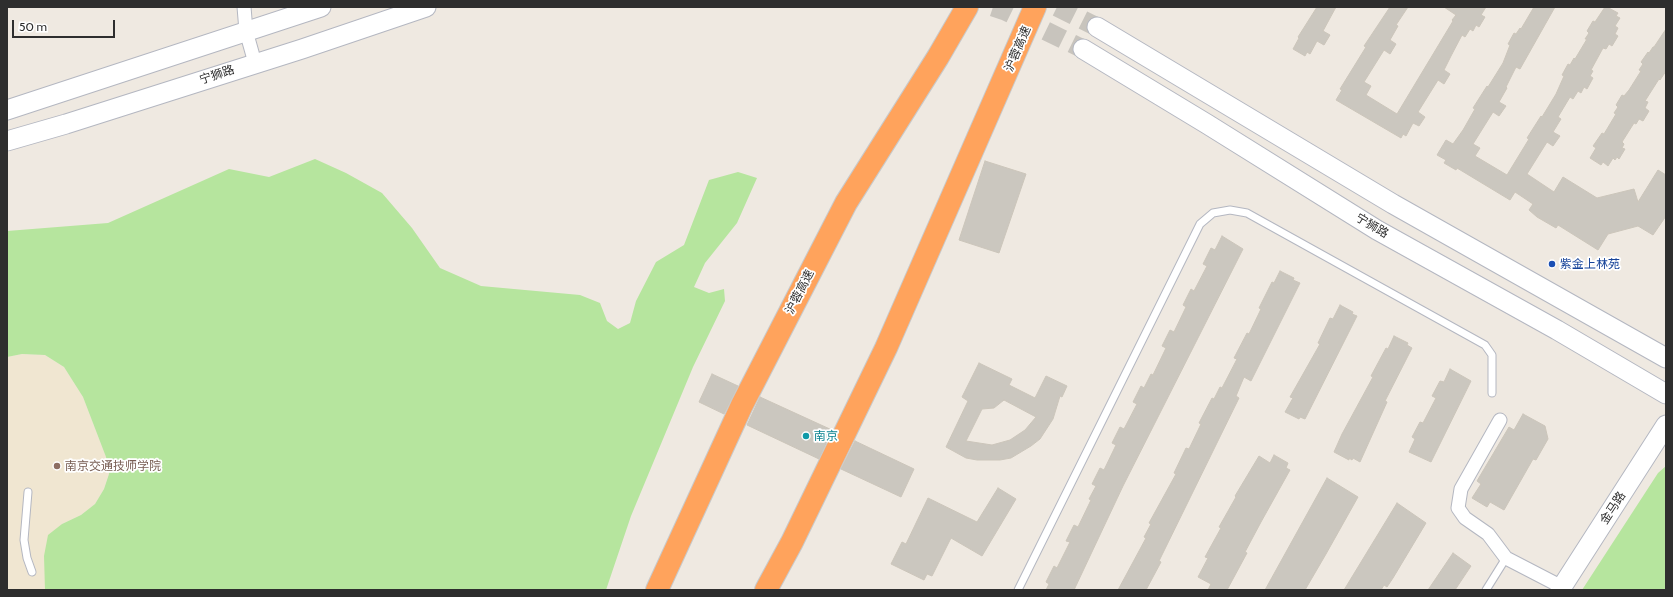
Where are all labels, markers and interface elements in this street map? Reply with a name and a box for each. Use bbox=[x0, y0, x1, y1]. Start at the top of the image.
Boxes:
scale bar bbox=[14, 12, 117, 38]
text: 50 m bbox=[19, 19, 47, 34]
street label: 沪蓉高速 bbox=[1002, 24, 1034, 74]
street label: 宁狮路 bbox=[198, 63, 236, 87]
street label: 宁狮路 bbox=[1353, 211, 1391, 241]
place label: 紫金上林苑 bbox=[1560, 257, 1620, 271]
marker: 紫金上林苑 bbox=[1547, 259, 1557, 269]
street label: 沪蓉高速 bbox=[783, 267, 817, 317]
place label: 南京 bbox=[814, 429, 838, 443]
marker: 南京 bbox=[801, 431, 811, 441]
place label: 南京交通技师学院 bbox=[65, 459, 161, 473]
marker: 南京交通技师学院 bbox=[52, 461, 62, 471]
street label: 金马路 bbox=[1597, 489, 1629, 527]

